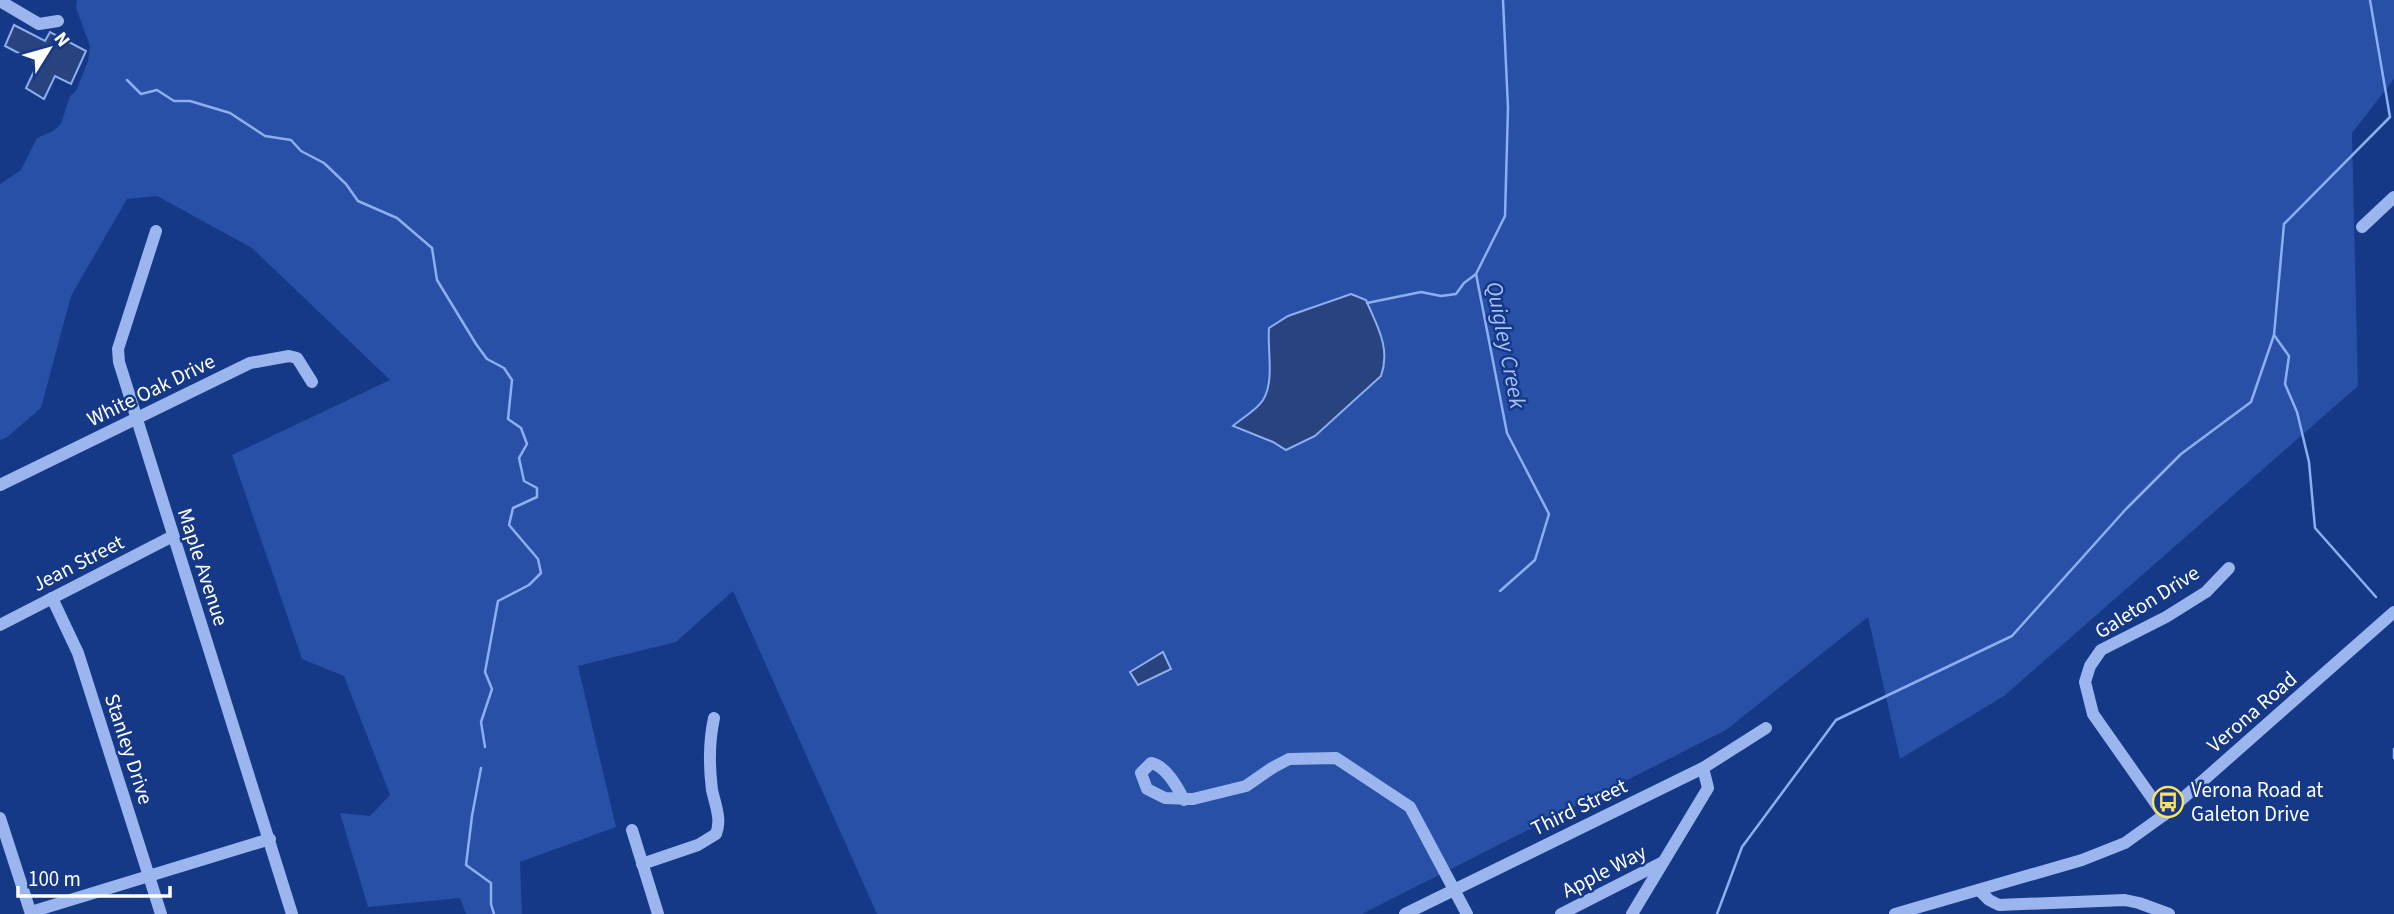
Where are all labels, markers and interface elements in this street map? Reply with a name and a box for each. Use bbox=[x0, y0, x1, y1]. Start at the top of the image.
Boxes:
north arrow bbox=[14, 14, 84, 84]
text: N bbox=[47, 26, 76, 53]
water label: Quigley Creek bbox=[1478, 279, 1535, 412]
street label: White Oak Drive bbox=[82, 346, 220, 434]
street label: Maple Avenue bbox=[170, 504, 236, 630]
street label: Jean Street bbox=[27, 527, 129, 599]
street label: Galeton Drive bbox=[2089, 558, 2205, 646]
street label: Verona Road bbox=[2200, 664, 2304, 760]
street label: Stanley Drive bbox=[97, 690, 161, 808]
street label: Third Street bbox=[1526, 771, 1632, 843]
place label: Verona Road at Galeton Drive bbox=[2191, 775, 2323, 829]
bus stop icon: Verona Road at Galeton Drive bbox=[2151, 785, 2185, 819]
street label: Apple Way bbox=[1557, 837, 1652, 905]
scale bar bbox=[18, 855, 170, 899]
text: 100 m bbox=[28, 864, 81, 894]

